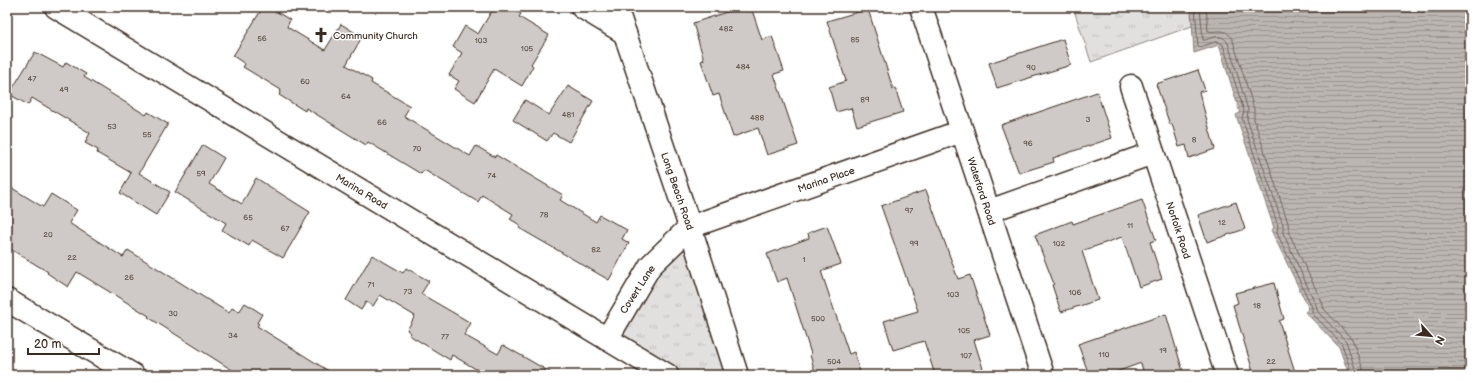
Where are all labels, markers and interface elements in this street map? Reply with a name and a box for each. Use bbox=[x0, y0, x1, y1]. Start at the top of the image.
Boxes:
house number: 482 bbox=[719, 24, 733, 33]
church icon: Community Church bbox=[312, 26, 330, 44]
place label: Community Church bbox=[333, 30, 418, 42]
house number: 56 bbox=[257, 34, 267, 43]
house number: 85 bbox=[850, 35, 860, 44]
house number: 103 bbox=[475, 36, 487, 45]
house number: 105 bbox=[521, 44, 534, 53]
house number: 484 bbox=[736, 62, 750, 71]
house number: 90 bbox=[1026, 63, 1036, 72]
house number: 47 bbox=[28, 74, 36, 83]
house number: 60 bbox=[300, 77, 310, 86]
house number: 49 bbox=[59, 85, 69, 94]
house number: 64 bbox=[341, 92, 351, 101]
house number: 89 bbox=[860, 95, 870, 104]
house number: 481 bbox=[562, 110, 574, 119]
house number: 488 bbox=[750, 113, 764, 122]
house number: 3 bbox=[1086, 115, 1091, 124]
house number: 66 bbox=[377, 118, 387, 127]
house number: 53 bbox=[107, 122, 117, 131]
house number: 55 bbox=[142, 130, 152, 139]
house number: 8 bbox=[1192, 135, 1197, 144]
house number: 96 bbox=[1023, 139, 1033, 148]
house number: 70 bbox=[413, 144, 422, 153]
street label: Long Beach Road bbox=[658, 151, 696, 232]
street label: Waterford Road bbox=[964, 156, 998, 227]
street label: Marina Place bbox=[796, 165, 857, 195]
house number: 59 bbox=[196, 169, 206, 178]
house number: 74 bbox=[488, 171, 497, 180]
street label: Marina Road bbox=[333, 172, 390, 212]
street label: Norfolk Road bbox=[1163, 200, 1193, 261]
house number: 97 bbox=[905, 206, 913, 215]
house number: 78 bbox=[540, 210, 549, 219]
house number: 65 bbox=[243, 213, 253, 222]
house number: 12 bbox=[1218, 218, 1226, 227]
house number: 11 bbox=[1127, 221, 1133, 230]
house number: 67 bbox=[281, 224, 289, 233]
house number: 20 bbox=[43, 230, 53, 239]
house number: 99 bbox=[909, 239, 919, 248]
house number: 102 bbox=[1053, 239, 1066, 248]
house number: 82 bbox=[591, 245, 601, 254]
house number: 22 bbox=[67, 253, 77, 262]
house number: 1 bbox=[802, 255, 806, 264]
street label: Covert Lane bbox=[618, 263, 658, 316]
house number: 26 bbox=[124, 273, 134, 282]
house number: 71 bbox=[367, 280, 375, 289]
house number: 73 bbox=[404, 287, 412, 296]
house number: 106 bbox=[1069, 288, 1081, 297]
house number: 103 bbox=[947, 290, 959, 299]
house number: 18 bbox=[1253, 301, 1261, 310]
house number: 30 bbox=[168, 309, 178, 318]
house number: 500 bbox=[811, 314, 825, 323]
north arrow bbox=[1411, 316, 1451, 356]
house number: 105 bbox=[958, 326, 971, 335]
scale bar bbox=[28, 330, 99, 356]
house number: 34 bbox=[228, 331, 238, 340]
house number: 77 bbox=[441, 332, 449, 341]
text: N bbox=[1432, 334, 1447, 347]
text: 20 m bbox=[34, 337, 61, 352]
house number: 19 bbox=[1159, 346, 1167, 355]
house number: 110 bbox=[1099, 350, 1110, 359]
house number: 107 bbox=[960, 351, 972, 360]
house number: 504 bbox=[827, 357, 841, 366]
house number: 22 bbox=[1266, 357, 1276, 366]

